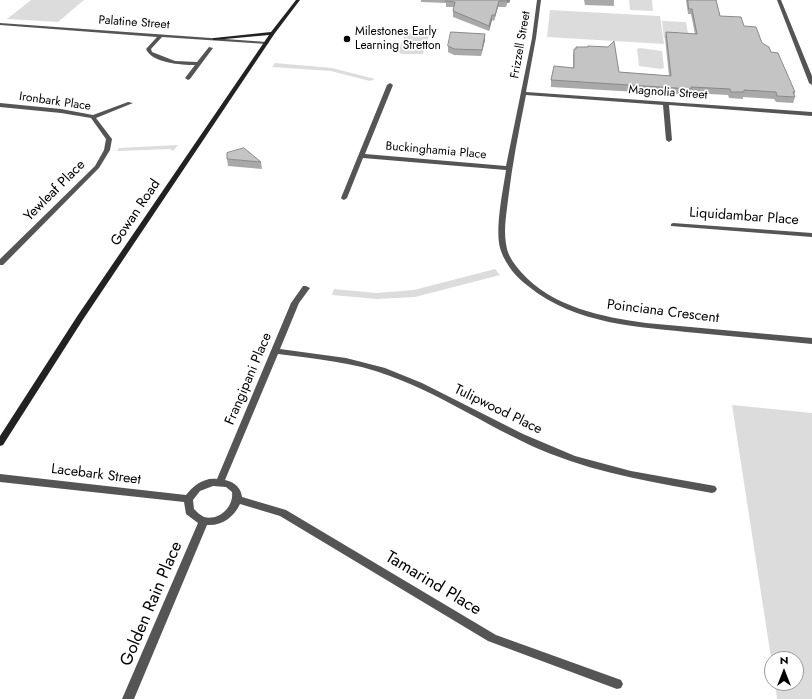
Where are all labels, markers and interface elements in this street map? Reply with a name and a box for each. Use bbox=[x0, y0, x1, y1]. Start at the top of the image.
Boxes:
street label: Frizzell Street bbox=[508, 10, 534, 80]
street label: Palatine Street bbox=[98, 13, 170, 33]
place label: Milestones Early Learning Stretton bbox=[355, 25, 441, 53]
marker: Milestones Early Learning Stretton bbox=[342, 34, 352, 44]
street label: Magnolia Street bbox=[628, 83, 708, 103]
street label: Ironbark Place bbox=[18, 90, 92, 114]
street label: Buckinghamia Place bbox=[385, 139, 487, 163]
street label: Yewleaf Place bbox=[21, 157, 89, 225]
street label: Gowan Road bbox=[108, 177, 164, 249]
street label: Liquidambar Place bbox=[689, 205, 799, 229]
street label: Poinciana Crescent bbox=[606, 297, 720, 327]
street label: Frangipani Place bbox=[222, 330, 276, 428]
street label: Tulipwood Place bbox=[451, 381, 545, 439]
street label: Lacebark Street bbox=[50, 461, 142, 489]
street label: Golden Rain Place bbox=[117, 539, 187, 669]
street label: Tamarind Place bbox=[381, 547, 485, 621]
north arrow bbox=[764, 651, 804, 691]
text: N bbox=[780, 652, 788, 668]

